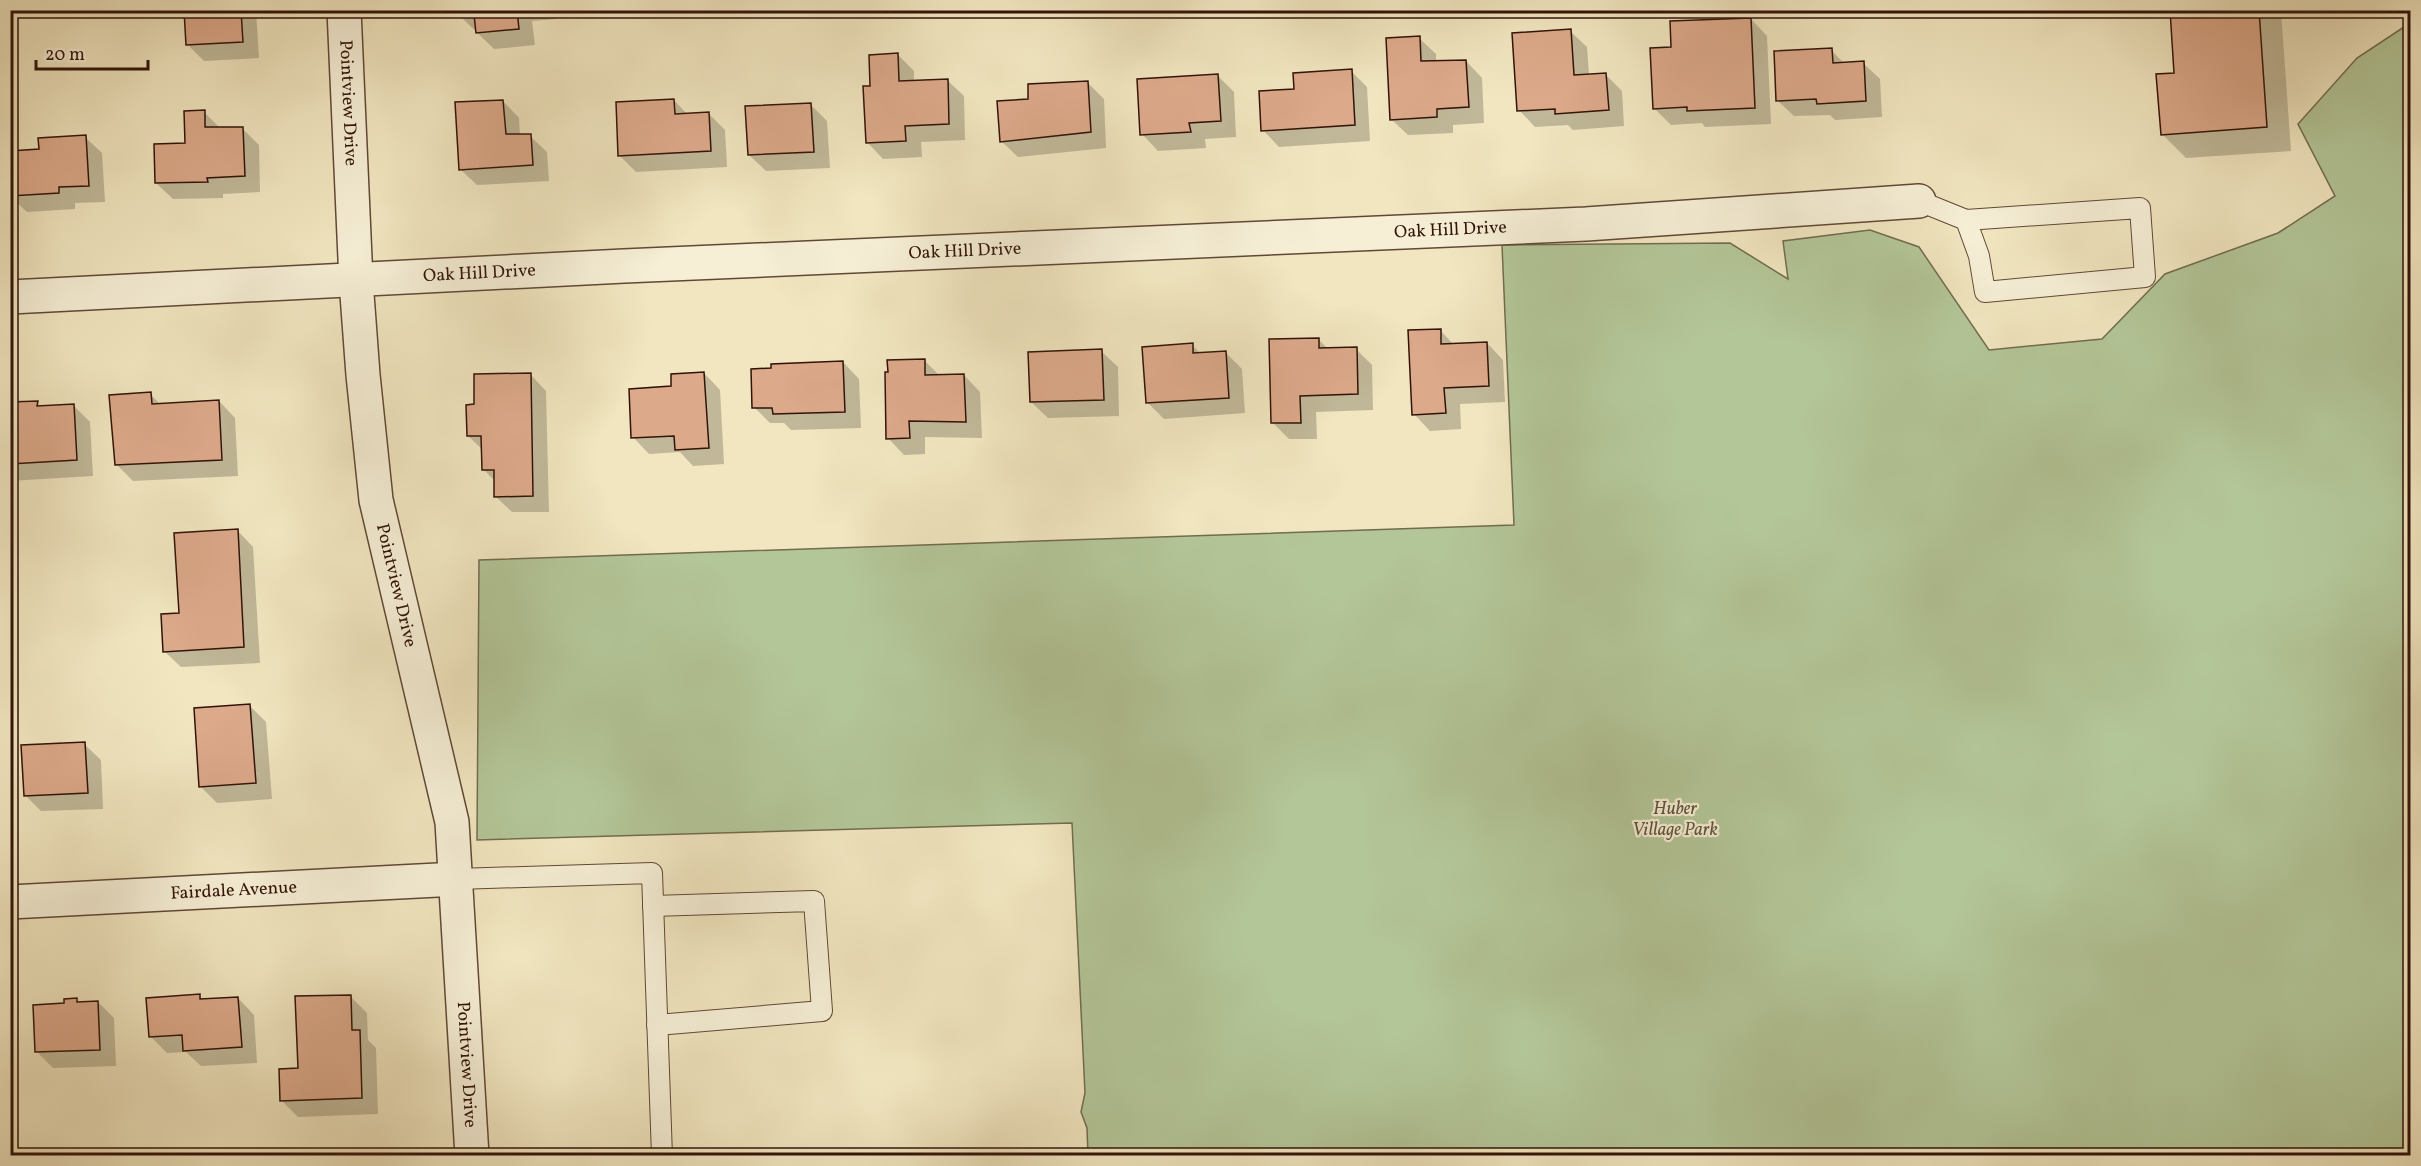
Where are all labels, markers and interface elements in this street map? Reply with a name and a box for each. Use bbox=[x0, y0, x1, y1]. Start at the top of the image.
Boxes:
scale bar bbox=[36, 33, 148, 71]
street label: Pointview Drive bbox=[333, 39, 363, 167]
text: 20 m bbox=[45, 43, 85, 68]
street label: Oak Hill Drive bbox=[1393, 215, 1507, 245]
street label: Oak Hill Drive bbox=[908, 236, 1022, 266]
street label: Oak Hill Drive bbox=[422, 258, 536, 289]
street label: Pointview Drive bbox=[369, 521, 423, 650]
park label: Huber Village Park bbox=[1632, 797, 1718, 843]
street label: Fairdale Avenue bbox=[170, 875, 298, 906]
street label: Pointview Drive bbox=[450, 1001, 483, 1128]

